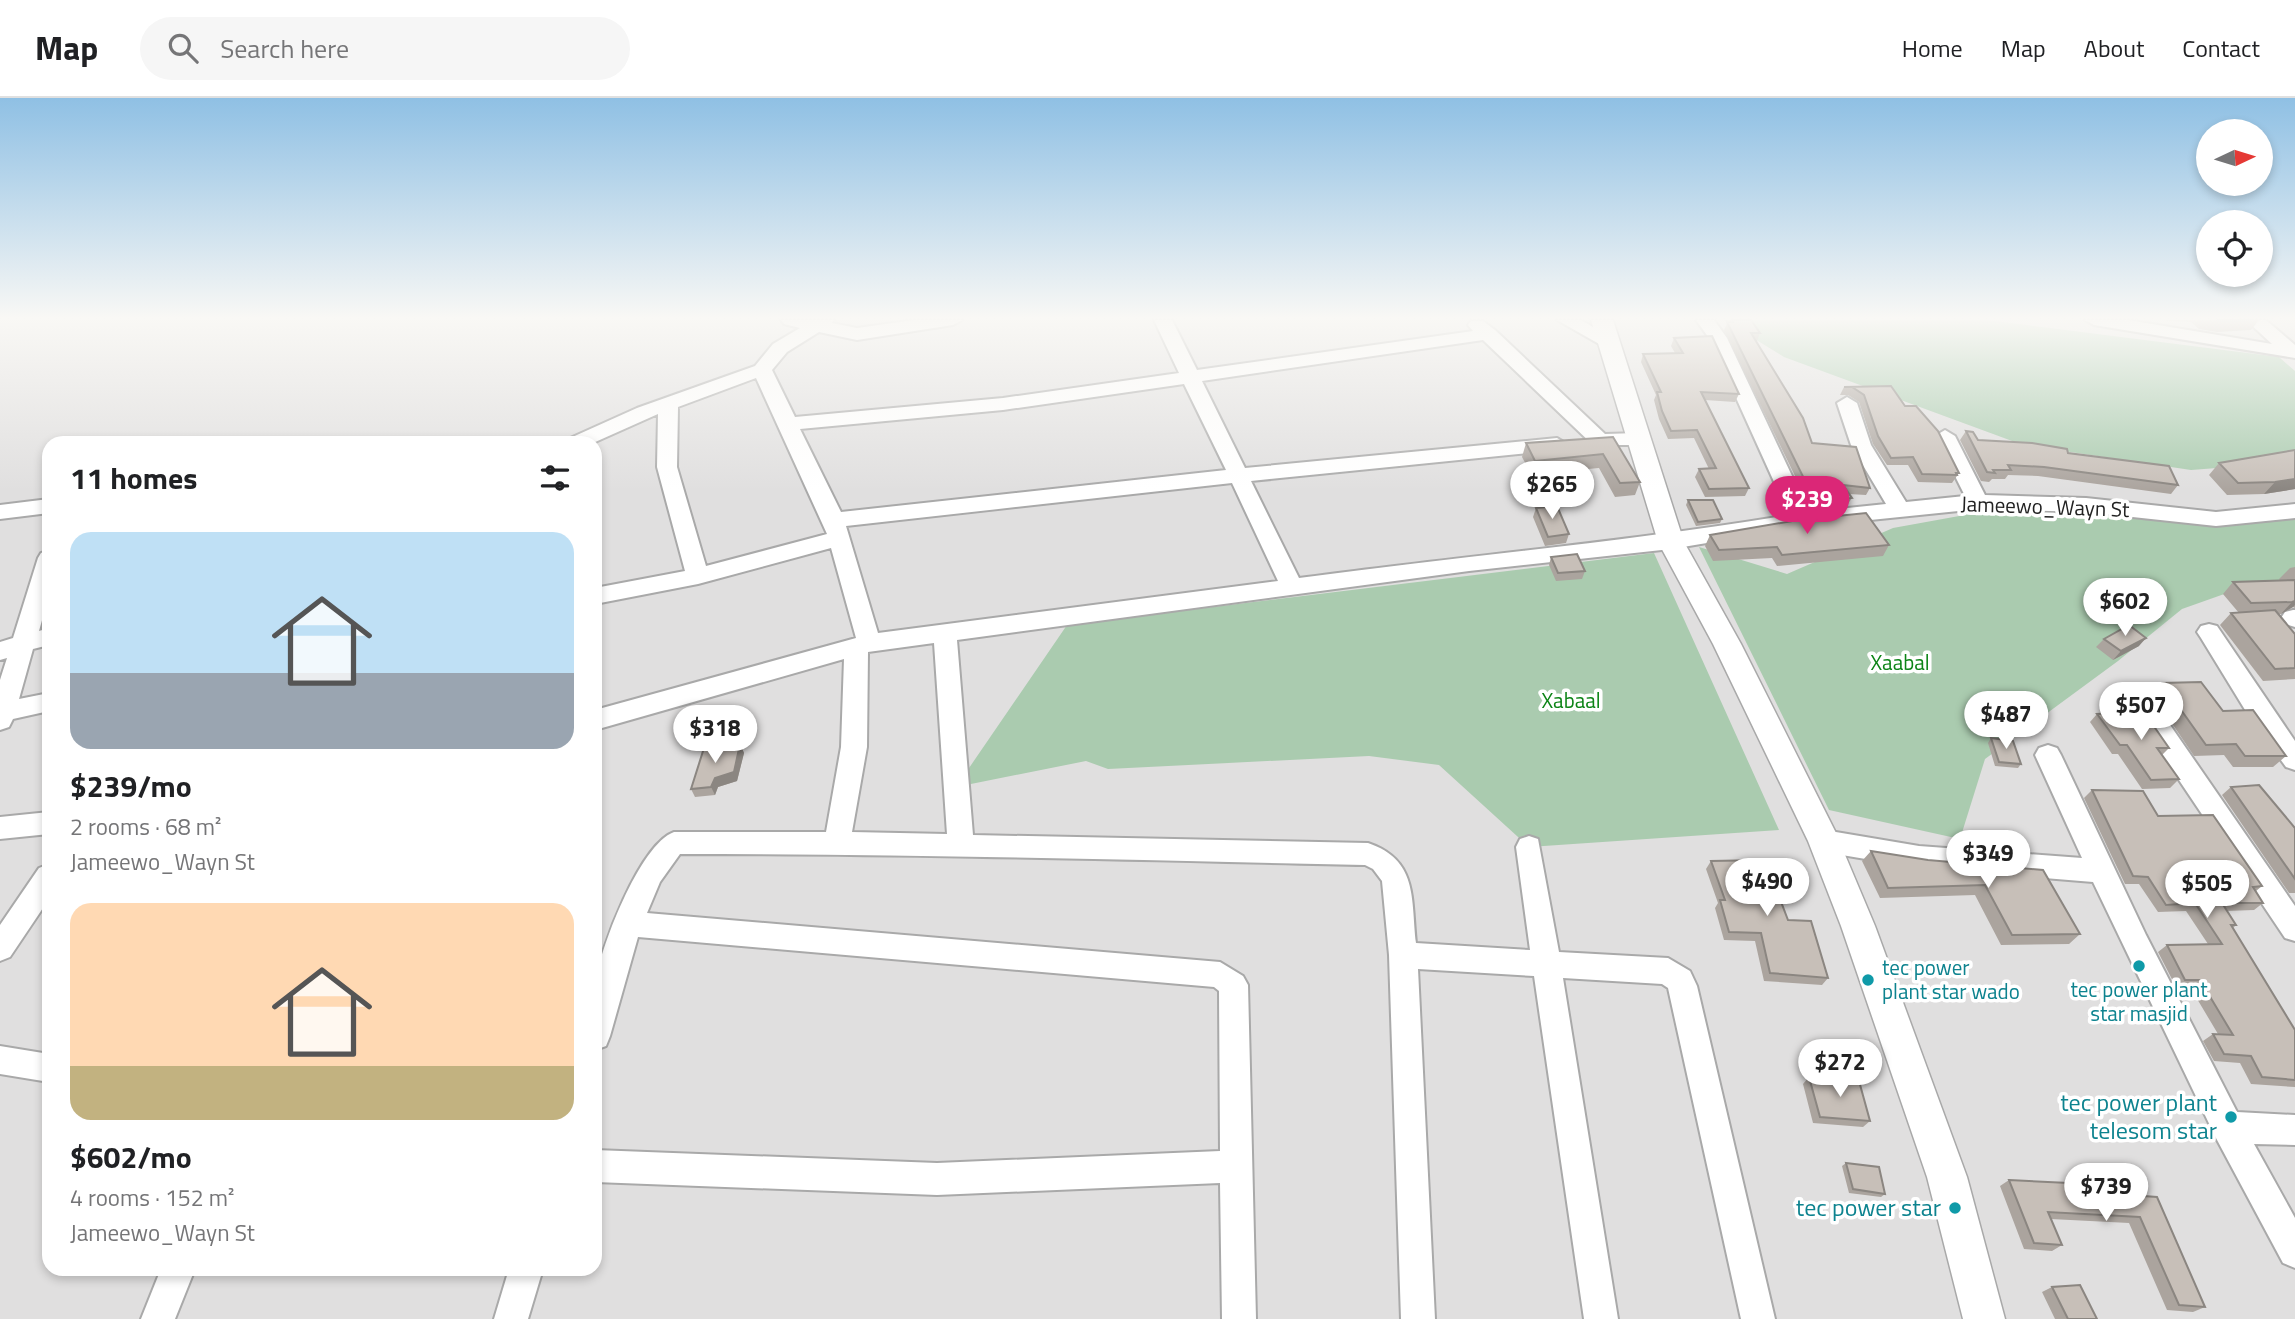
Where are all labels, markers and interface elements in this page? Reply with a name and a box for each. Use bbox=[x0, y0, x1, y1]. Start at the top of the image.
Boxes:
search box bbox=[140, 17, 630, 80]
text: Map bbox=[35, 23, 98, 73]
icon: search bbox=[164, 29, 202, 67]
text: Search here bbox=[220, 29, 349, 68]
text: Home bbox=[1902, 30, 1963, 66]
text: Map bbox=[2001, 30, 2046, 66]
text: About bbox=[2084, 30, 2144, 66]
text: Contact bbox=[2182, 30, 2260, 66]
north arrow bbox=[2196, 119, 2273, 196]
map controls bbox=[2196, 119, 2273, 287]
button: locate bbox=[2196, 210, 2273, 287]
text: 11 homes bbox=[70, 455, 197, 501]
icon: filters bbox=[536, 459, 574, 497]
pin: $265 bbox=[1511, 462, 1593, 521]
text: $265 bbox=[1526, 466, 1578, 501]
pin: $239 bbox=[1766, 476, 1848, 536]
text: $239 bbox=[1781, 481, 1833, 516]
street label: Jameewo_Wayn St bbox=[1960, 487, 2131, 525]
icon: home bbox=[259, 578, 385, 704]
pin: $602 bbox=[2084, 578, 2166, 638]
text: $602 bbox=[2099, 583, 2151, 618]
park label: Xaabal bbox=[1870, 646, 1930, 678]
pin: $507 bbox=[2100, 682, 2182, 742]
park label: Xabaal bbox=[1541, 684, 1601, 716]
text: $507 bbox=[2115, 687, 2167, 722]
pin: $487 bbox=[1965, 692, 2047, 751]
text: $487 bbox=[1980, 696, 2032, 731]
pin: $318 bbox=[674, 706, 756, 765]
text: $318 bbox=[689, 710, 741, 745]
text: $239/mo bbox=[70, 763, 192, 809]
text: 2 rooms · 68 m² bbox=[70, 809, 221, 844]
pin: $349 bbox=[1947, 830, 2029, 890]
text: $349 bbox=[1962, 835, 2014, 870]
text: Jameewo_Wayn St bbox=[70, 844, 255, 879]
pin: $490 bbox=[1726, 858, 1808, 918]
pin: $505 bbox=[2166, 860, 2248, 920]
text: $490 bbox=[1741, 863, 1793, 898]
text: $505 bbox=[2181, 865, 2233, 900]
icon: home bbox=[259, 949, 385, 1075]
place label: tec power plant star wado bbox=[1882, 951, 2020, 1007]
marker: tec power plant star masjid bbox=[2131, 958, 2147, 974]
marker: tec power plant star wado bbox=[1860, 972, 1876, 988]
place label: tec power plant star masjid bbox=[2070, 973, 2208, 1029]
pin: $272 bbox=[1799, 1040, 1881, 1099]
text: $272 bbox=[1814, 1044, 1866, 1079]
place label: tec power plant telesom star bbox=[2060, 1084, 2218, 1148]
marker: tec power plant telesom star bbox=[2223, 1109, 2239, 1125]
text: $602/mo bbox=[70, 1134, 192, 1180]
pin: $739 bbox=[2065, 1164, 2147, 1223]
text: $739 bbox=[2080, 1168, 2132, 1203]
text: 4 rooms · 152 m² bbox=[70, 1180, 234, 1215]
place label: tec power star bbox=[1796, 1189, 1941, 1225]
marker: tec power star bbox=[1947, 1200, 1963, 1216]
text: Jameewo_Wayn St bbox=[70, 1215, 255, 1250]

